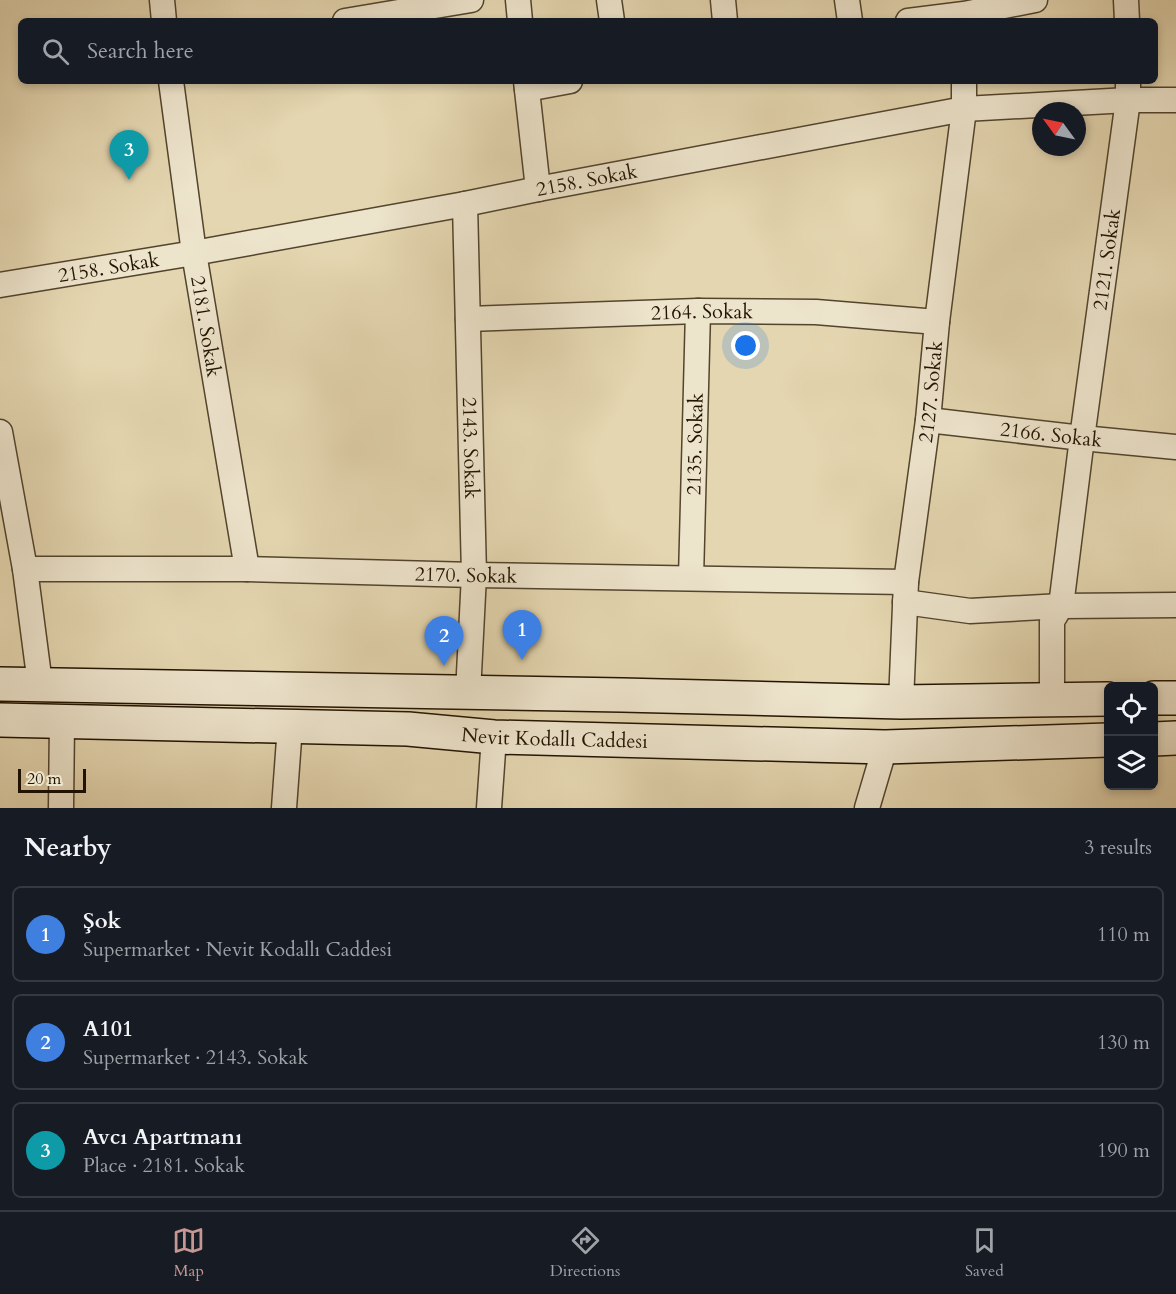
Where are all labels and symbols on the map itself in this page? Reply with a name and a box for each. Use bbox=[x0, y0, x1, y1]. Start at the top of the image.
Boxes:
north arrow bbox=[1032, 102, 1086, 156]
pin: 3 bbox=[110, 130, 148, 180]
street label: 2158. Sokak bbox=[534, 157, 640, 203]
street label: 2121. Sokak bbox=[1086, 207, 1127, 312]
street label: 2158. Sokak bbox=[56, 245, 162, 289]
street label: 2181. Sokak bbox=[185, 274, 228, 379]
street label: 2164. Sokak bbox=[650, 297, 753, 326]
your location bbox=[731, 331, 760, 360]
street label: 2127. Sokak bbox=[912, 339, 949, 444]
street label: 2135. Sokak bbox=[680, 392, 709, 496]
street label: 2143. Sokak bbox=[456, 396, 486, 500]
street label: 2166. Sokak bbox=[999, 415, 1104, 453]
street label: 2170. Sokak bbox=[414, 560, 518, 589]
pin: 1 bbox=[502, 610, 542, 660]
pin: 2 bbox=[424, 616, 464, 666]
street label: Nevit Kodallı Caddesi bbox=[460, 721, 648, 754]
scale bar bbox=[18, 766, 86, 794]

